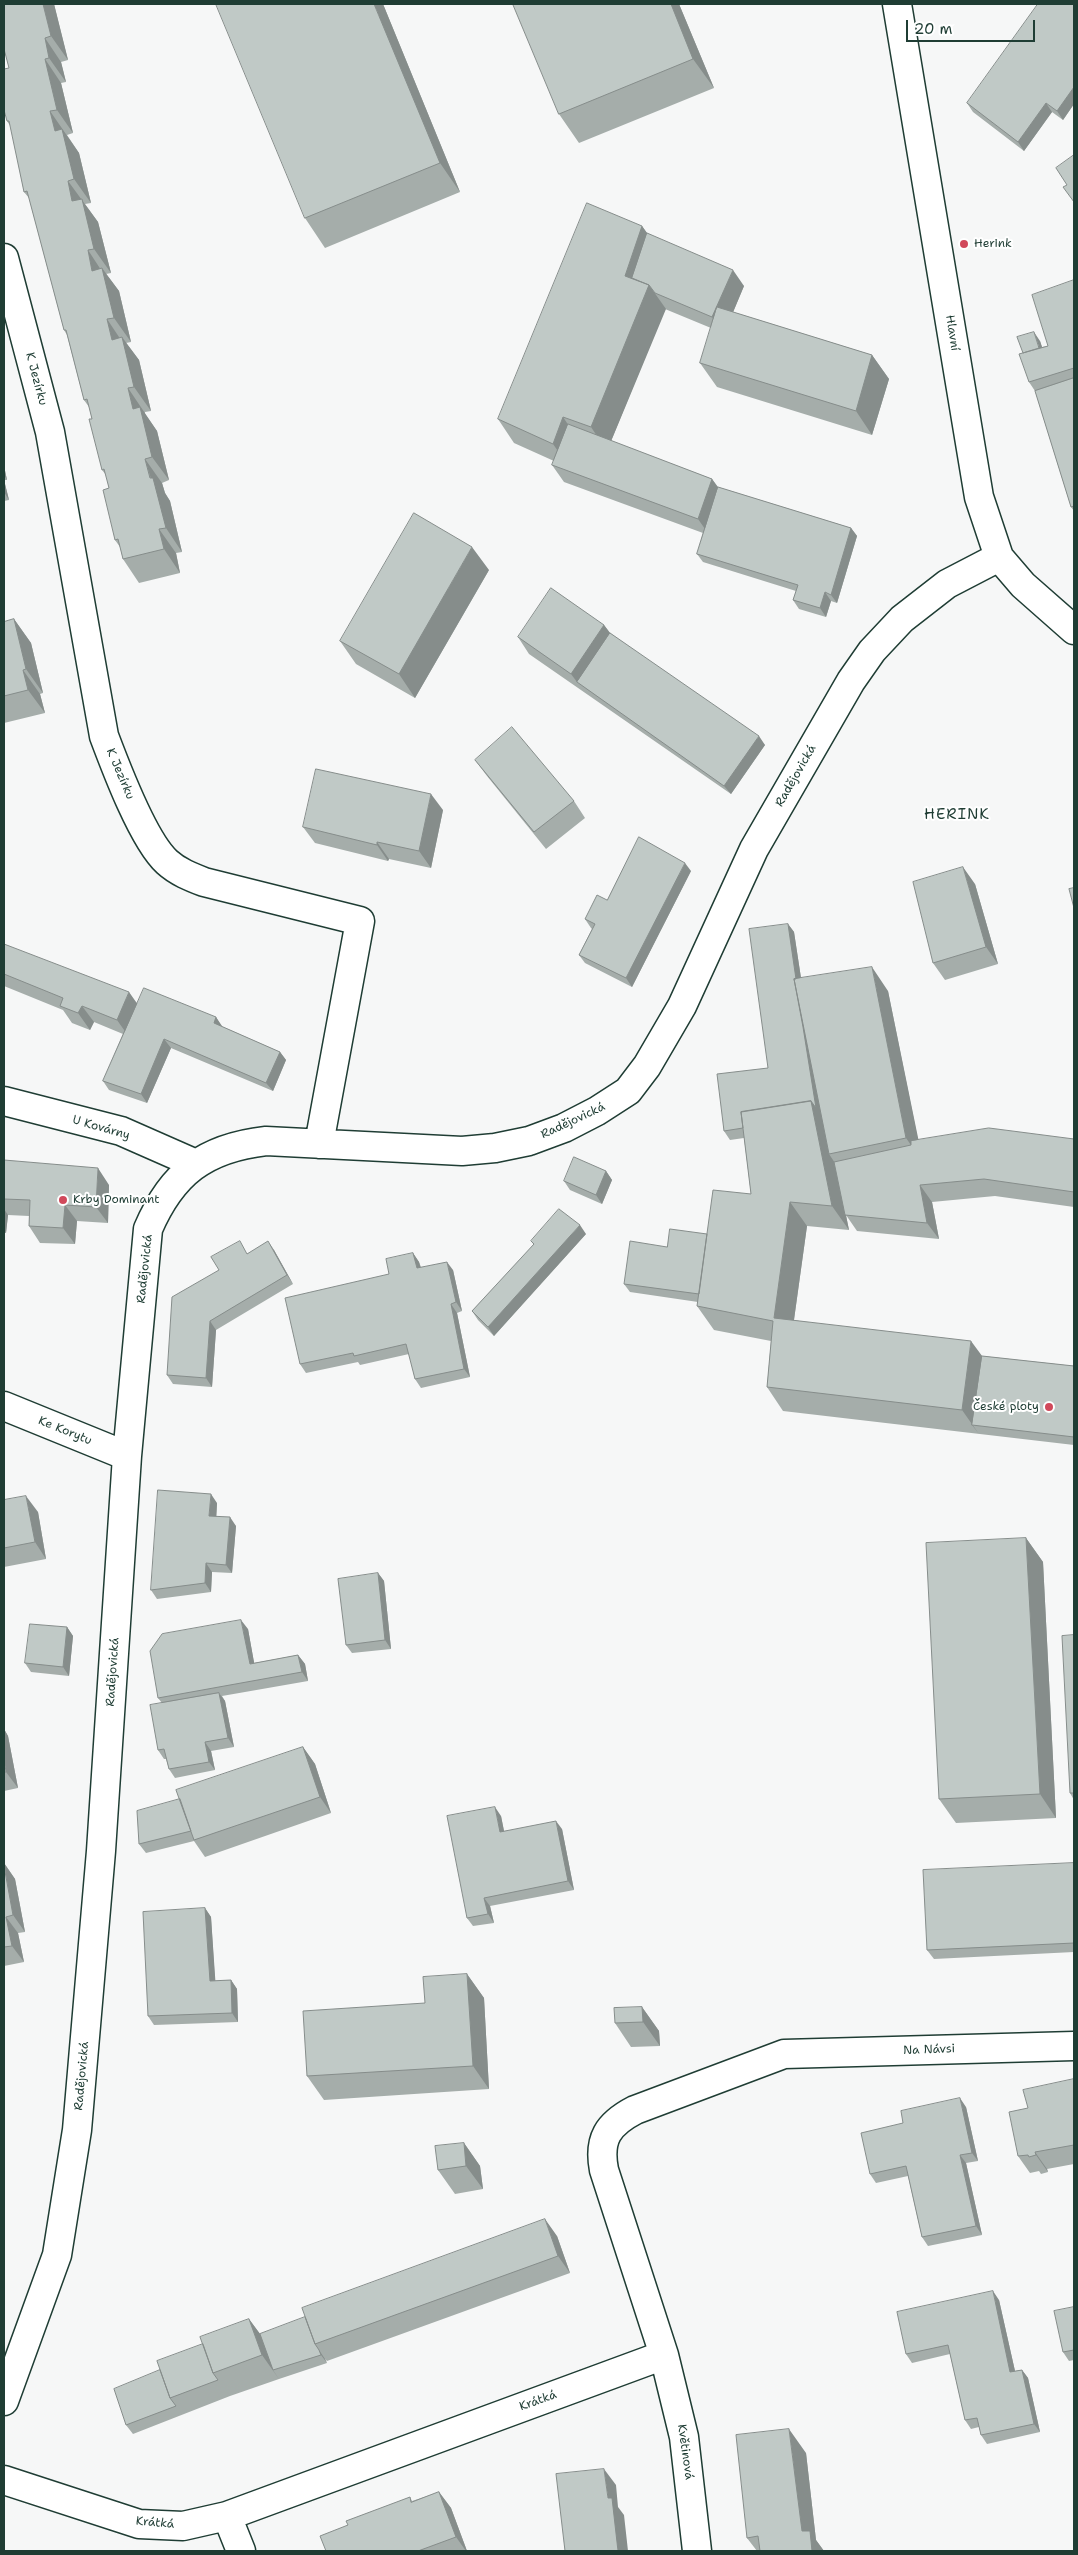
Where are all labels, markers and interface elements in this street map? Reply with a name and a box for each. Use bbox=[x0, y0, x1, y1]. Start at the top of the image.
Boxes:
scale bar bbox=[908, 10, 1037, 42]
text: 20 m bbox=[914, 19, 953, 39]
place label: Herink bbox=[974, 237, 1012, 251]
marker: Herink bbox=[958, 238, 970, 250]
street label: Hlavní bbox=[942, 314, 962, 352]
street label: K Jezírku bbox=[22, 351, 50, 407]
street label: Radějovická bbox=[772, 742, 820, 810]
street label: K Jezírku bbox=[103, 746, 137, 802]
district label: HERINK bbox=[923, 806, 991, 824]
street label: Radějovická bbox=[539, 1100, 607, 1142]
street label: U Kovárny bbox=[71, 1113, 131, 1143]
place label: Krby Dominant bbox=[73, 1193, 159, 1207]
marker: Krby Dominant bbox=[57, 1194, 69, 1206]
street label: Radějovická bbox=[134, 1234, 156, 1304]
place label: České ploty bbox=[973, 1400, 1039, 1414]
marker: České ploty bbox=[1043, 1401, 1055, 1413]
street label: Ke Korytu bbox=[36, 1414, 94, 1448]
street label: Radějovická bbox=[103, 1637, 123, 1707]
street label: Radějovická bbox=[72, 2041, 92, 2111]
street label: Na Návsi bbox=[903, 2042, 955, 2058]
street label: Krátká bbox=[517, 2388, 559, 2414]
street label: Květinová bbox=[674, 2423, 696, 2481]
street label: Krátká bbox=[135, 2514, 175, 2532]

